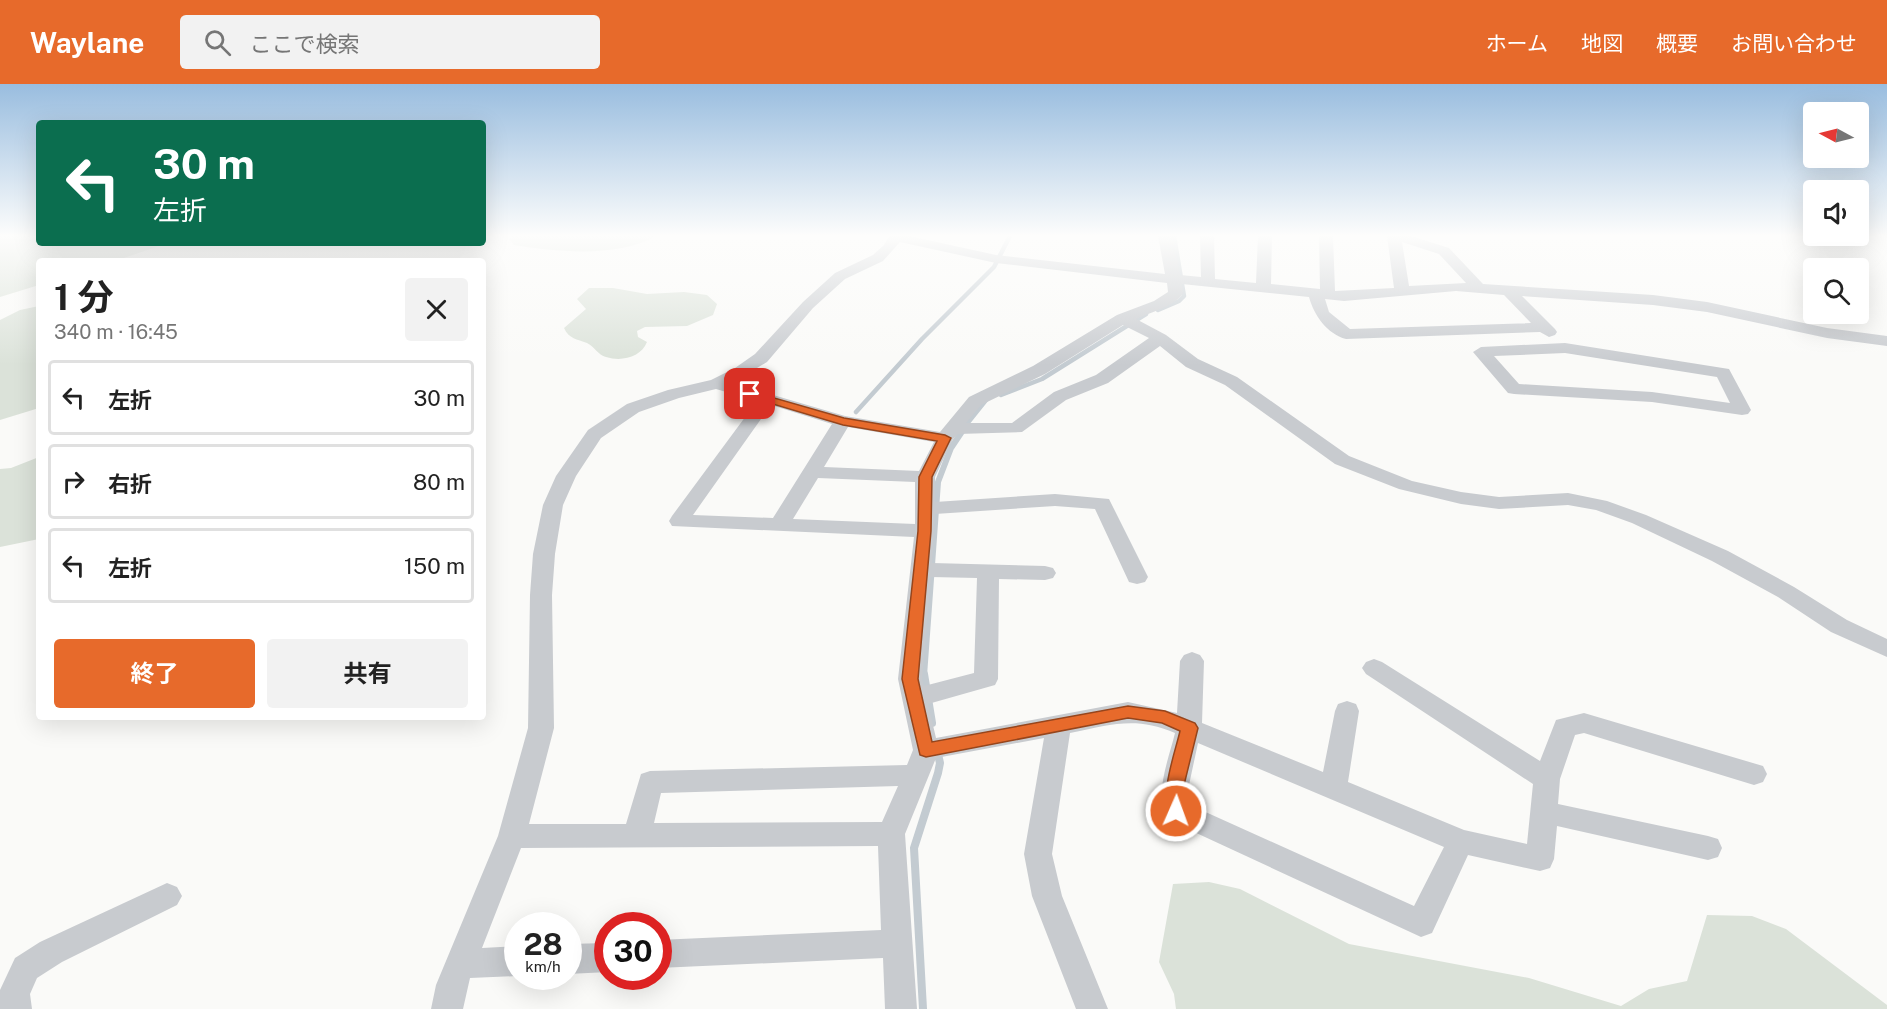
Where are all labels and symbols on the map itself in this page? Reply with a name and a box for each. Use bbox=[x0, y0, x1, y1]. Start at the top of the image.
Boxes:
north arrow bbox=[1803, 102, 1869, 168]
pin bbox=[724, 368, 775, 419]
position arrow bbox=[1144, 779, 1208, 843]
speed limit sign: 30 bbox=[594, 912, 672, 990]

